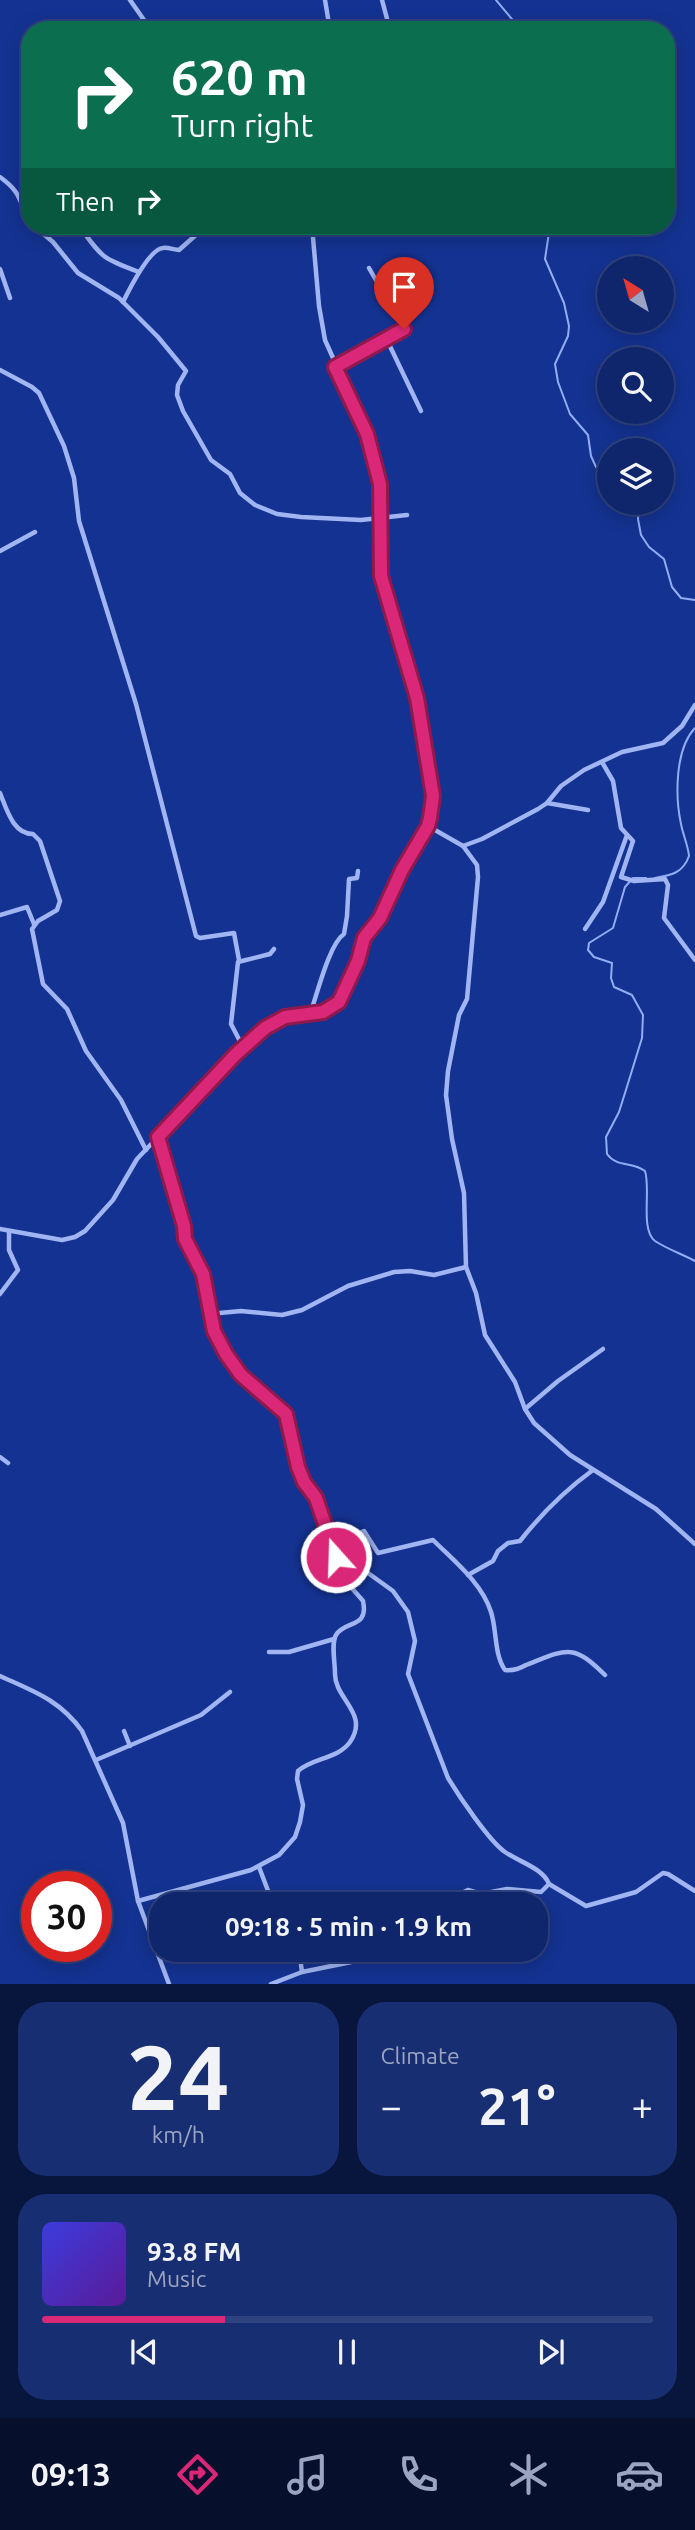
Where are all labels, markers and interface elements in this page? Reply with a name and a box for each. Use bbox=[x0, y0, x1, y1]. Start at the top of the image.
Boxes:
icon: right bbox=[56, 49, 147, 140]
text: 620 m bbox=[171, 49, 308, 104]
text: Turn right bbox=[171, 107, 313, 143]
icon: right bbox=[129, 182, 167, 220]
text: Then bbox=[56, 187, 115, 216]
north arrow bbox=[597, 256, 674, 332]
map controls bbox=[597, 256, 674, 515]
pin bbox=[374, 257, 434, 329]
icon: arrive bbox=[385, 268, 423, 306]
button: search bbox=[597, 347, 674, 424]
button: layers bbox=[597, 438, 674, 515]
position arrow bbox=[299, 1520, 373, 1594]
speed limit sign: 30 bbox=[21, 1871, 112, 1962]
text: 09:18 · 5 min · 1.9 km bbox=[225, 1912, 472, 1941]
text: 24 bbox=[127, 2025, 230, 2127]
text: Climate bbox=[381, 2043, 460, 2068]
text: 21° bbox=[478, 2077, 555, 2135]
text: − bbox=[381, 2085, 402, 2127]
text: + bbox=[632, 2085, 653, 2127]
text: km/h bbox=[152, 2122, 205, 2147]
text: 93.8 FM bbox=[147, 2237, 241, 2266]
text: Music bbox=[147, 2266, 206, 2291]
icon: previous bbox=[125, 2333, 163, 2371]
icon: pause bbox=[328, 2333, 366, 2371]
icon: next bbox=[532, 2333, 570, 2371]
icon: directions bbox=[173, 2450, 222, 2499]
icon: music bbox=[283, 2450, 332, 2499]
icon: phone bbox=[394, 2450, 443, 2499]
icon: climate bbox=[504, 2450, 553, 2499]
icon: car bbox=[615, 2450, 664, 2499]
text: 09:13 bbox=[31, 2456, 111, 2492]

